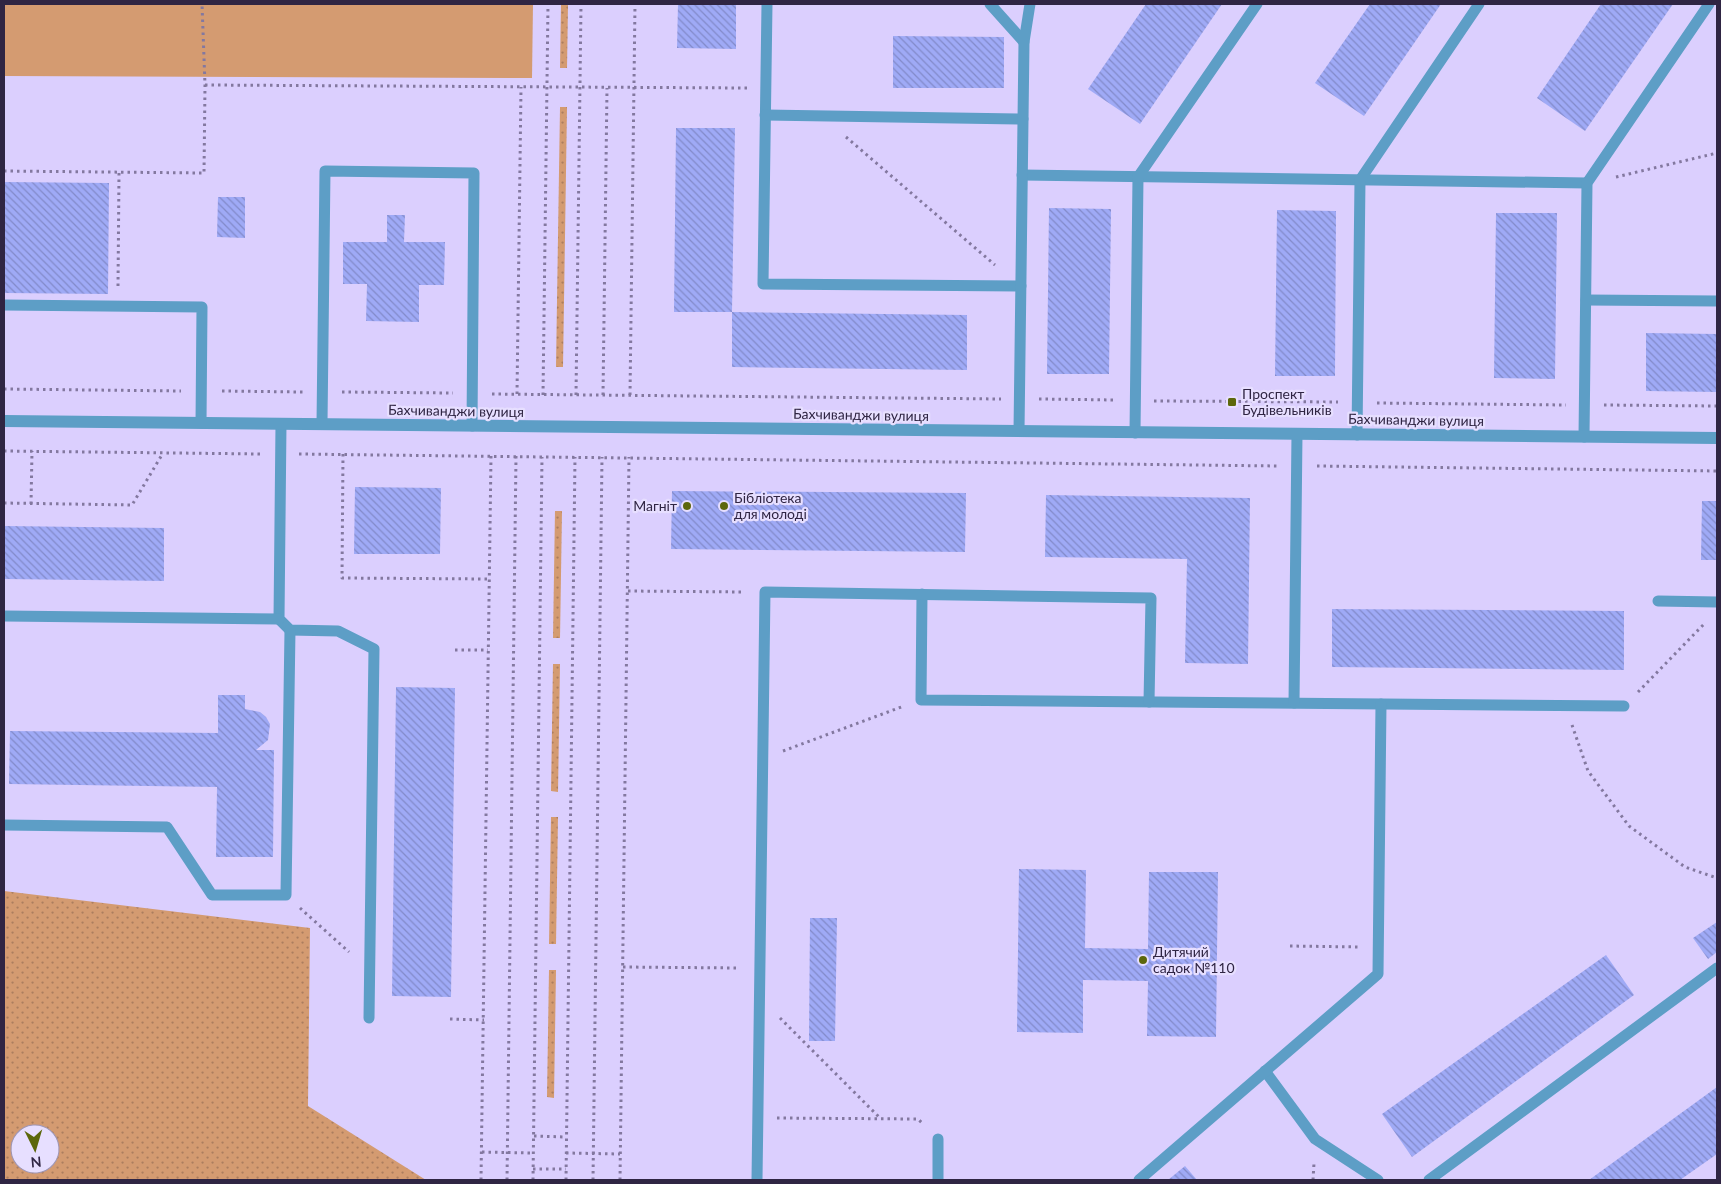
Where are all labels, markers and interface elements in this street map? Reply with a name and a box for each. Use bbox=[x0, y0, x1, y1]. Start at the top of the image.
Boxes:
place label: Проспект Будівельників bbox=[1242, 385, 1332, 418]
marker: Проспект Будівельників bbox=[1226, 396, 1238, 408]
street label: Бахчиванджи вулиця bbox=[388, 401, 524, 420]
street label: Бахчиванджи вулиця bbox=[793, 405, 929, 424]
street label: Бахчиванджи вулиця bbox=[1348, 410, 1484, 429]
place label: Бібліотека для молоді bbox=[734, 489, 807, 522]
place label: Магніт bbox=[633, 497, 677, 514]
marker: Магніт bbox=[681, 500, 693, 512]
marker: Бібліотека для молоді bbox=[718, 500, 730, 512]
place label: Дитячий садок №110 bbox=[1153, 943, 1235, 976]
marker: Дитячий садок №110 bbox=[1137, 954, 1149, 966]
north arrow bbox=[10, 1124, 60, 1174]
text: N bbox=[30, 1154, 42, 1171]

